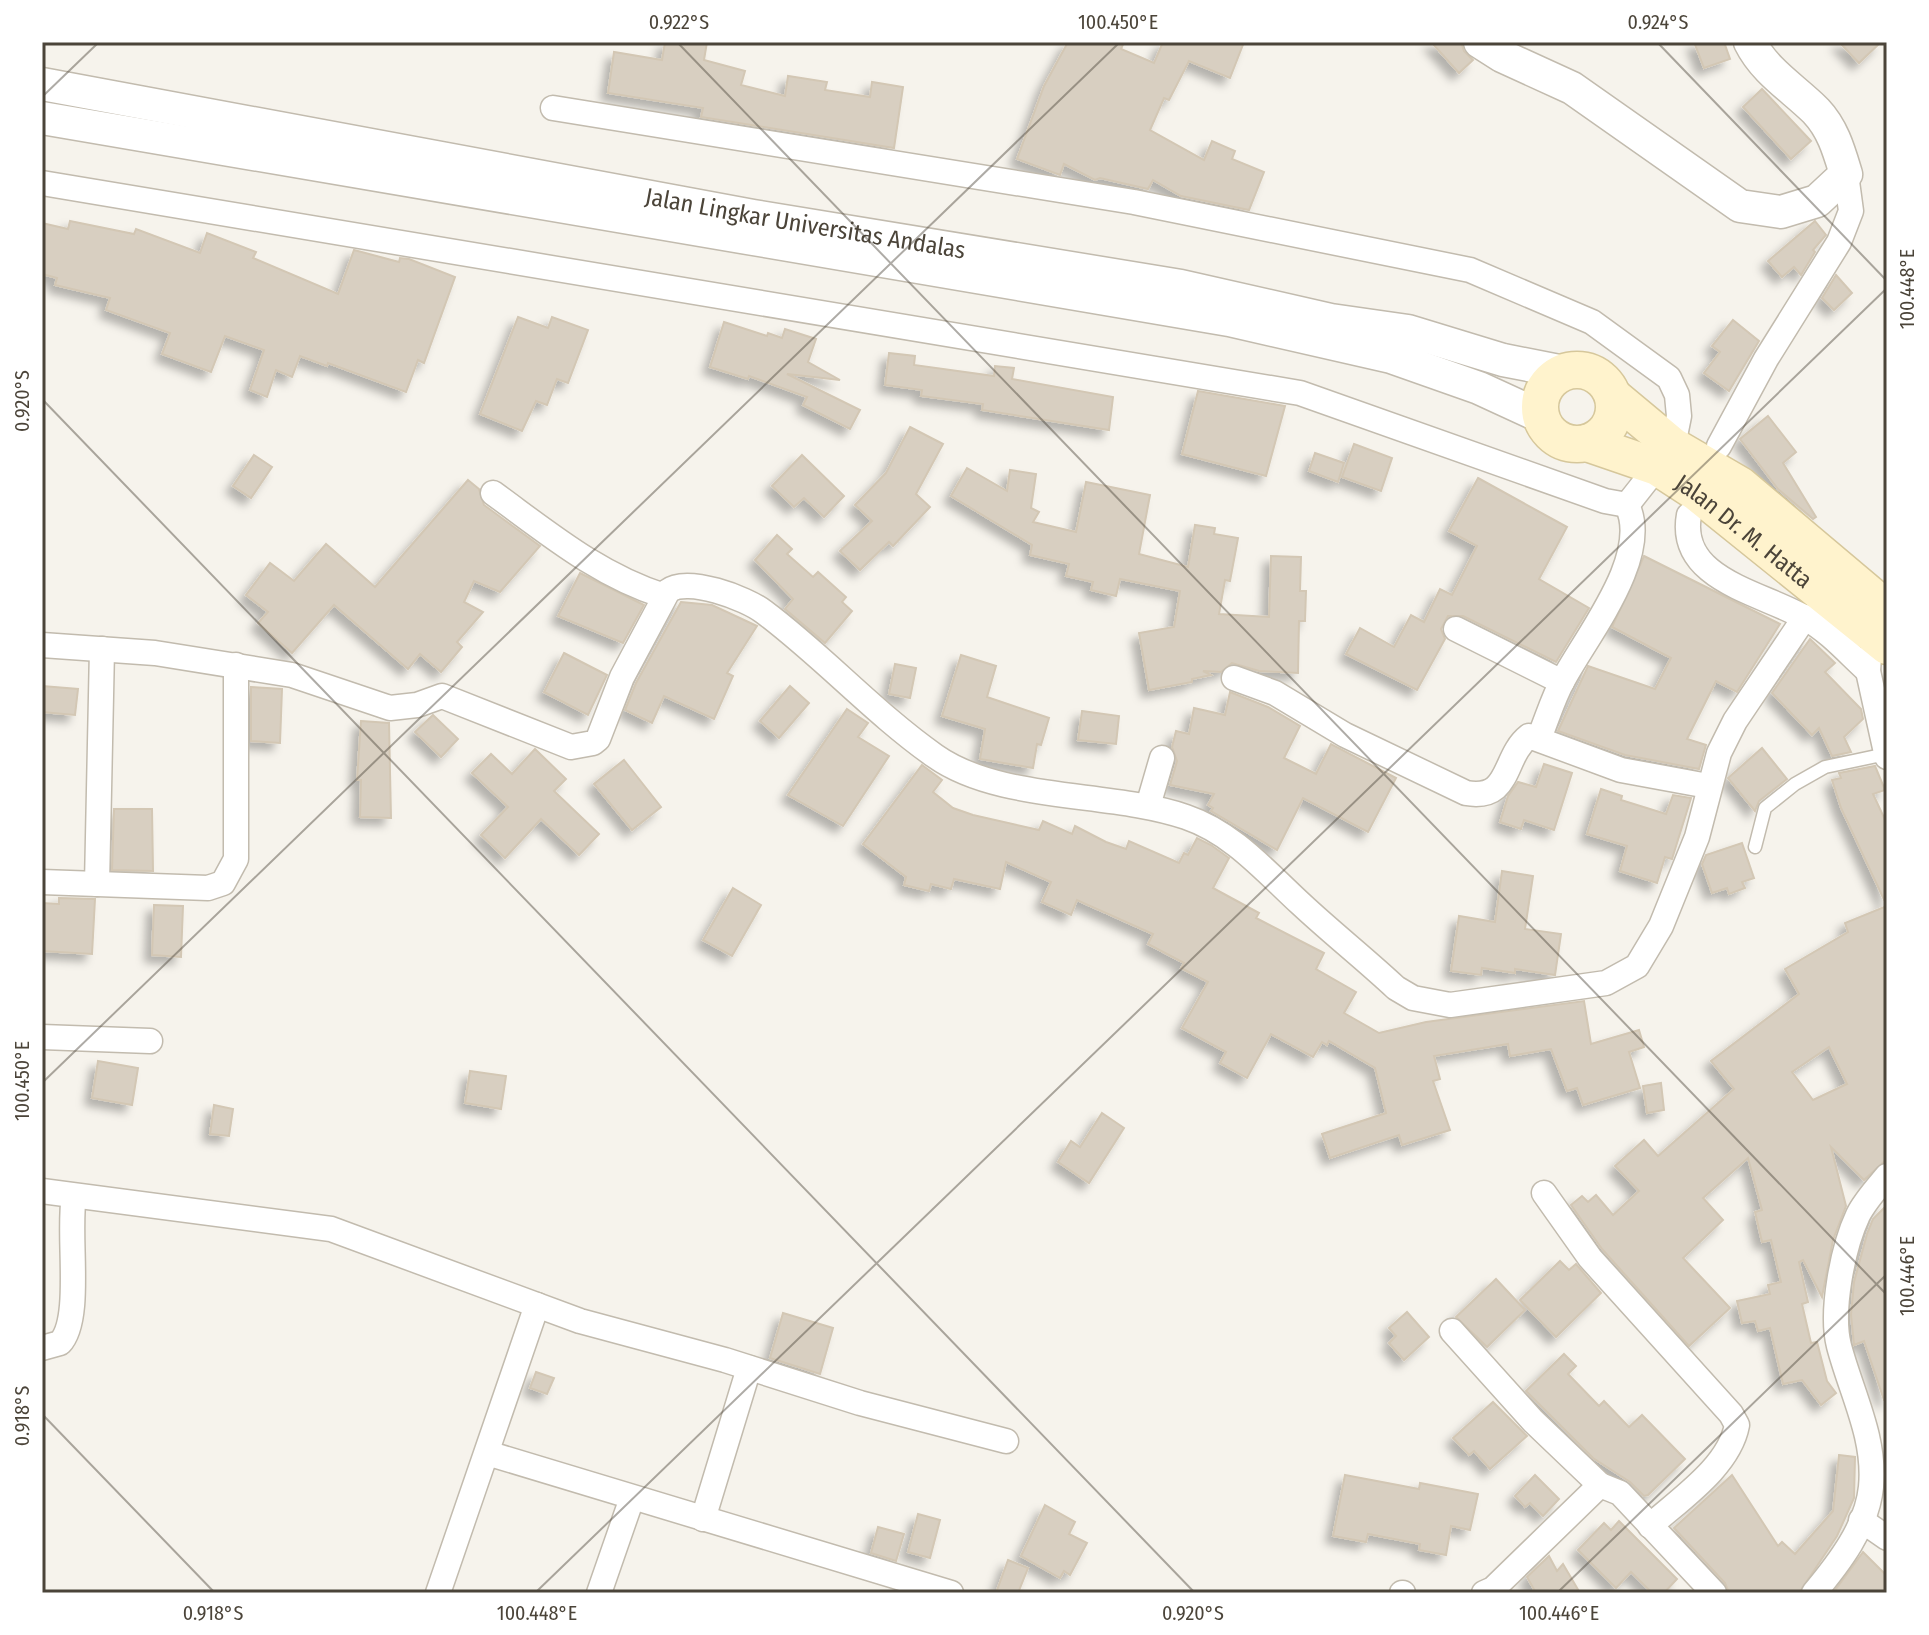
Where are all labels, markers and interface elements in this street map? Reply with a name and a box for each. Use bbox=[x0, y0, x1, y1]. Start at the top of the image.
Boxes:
text: 0.922°S bbox=[649, 10, 709, 34]
text: 100.450°E bbox=[1078, 10, 1158, 34]
text: 0.924°S bbox=[1628, 10, 1689, 34]
street label: Jalan Lingkar Universitas Andalas bbox=[643, 182, 967, 265]
text: 100.448°E bbox=[1895, 249, 1919, 329]
text: 0.920°S bbox=[10, 370, 34, 432]
street label: Jalan Dr. M. Hatta bbox=[1670, 469, 1818, 594]
text: 100.450°E bbox=[10, 1041, 34, 1121]
text: 100.446°E bbox=[1895, 1236, 1919, 1316]
text: 0.918°S bbox=[10, 1386, 34, 1446]
text: 0.918°S bbox=[183, 1601, 243, 1625]
text: 100.448°E bbox=[497, 1601, 577, 1625]
text: 0.920°S bbox=[1162, 1601, 1224, 1625]
text: 100.446°E bbox=[1519, 1601, 1599, 1625]

